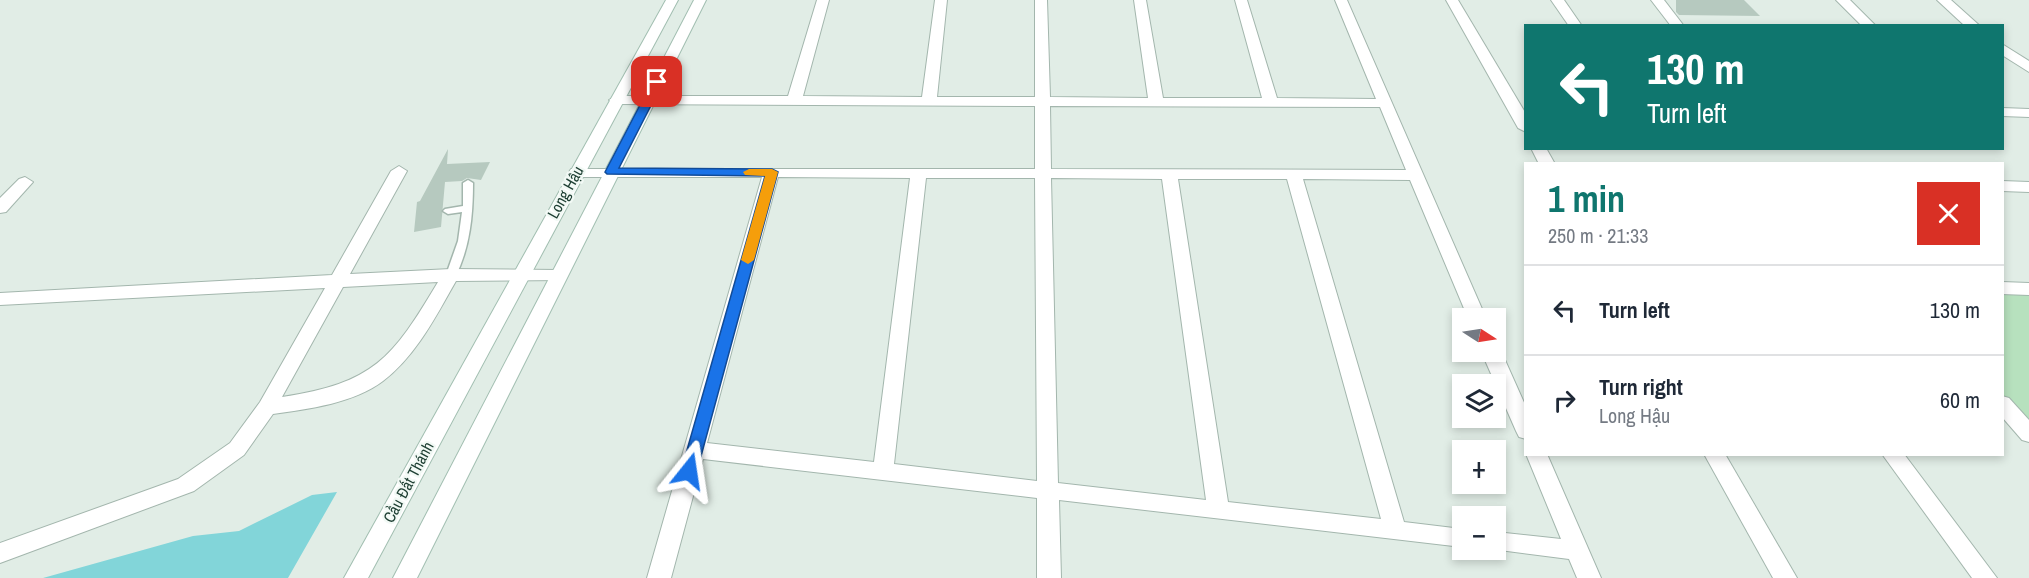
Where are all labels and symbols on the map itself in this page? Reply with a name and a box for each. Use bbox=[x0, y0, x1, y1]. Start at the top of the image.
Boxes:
pin bbox=[631, 56, 682, 107]
street label: Long Hậu bbox=[542, 162, 588, 222]
north arrow bbox=[1452, 308, 1506, 362]
street label: Cầu Đất Thánh bbox=[377, 438, 439, 526]
position arrow bbox=[657, 439, 721, 503]

